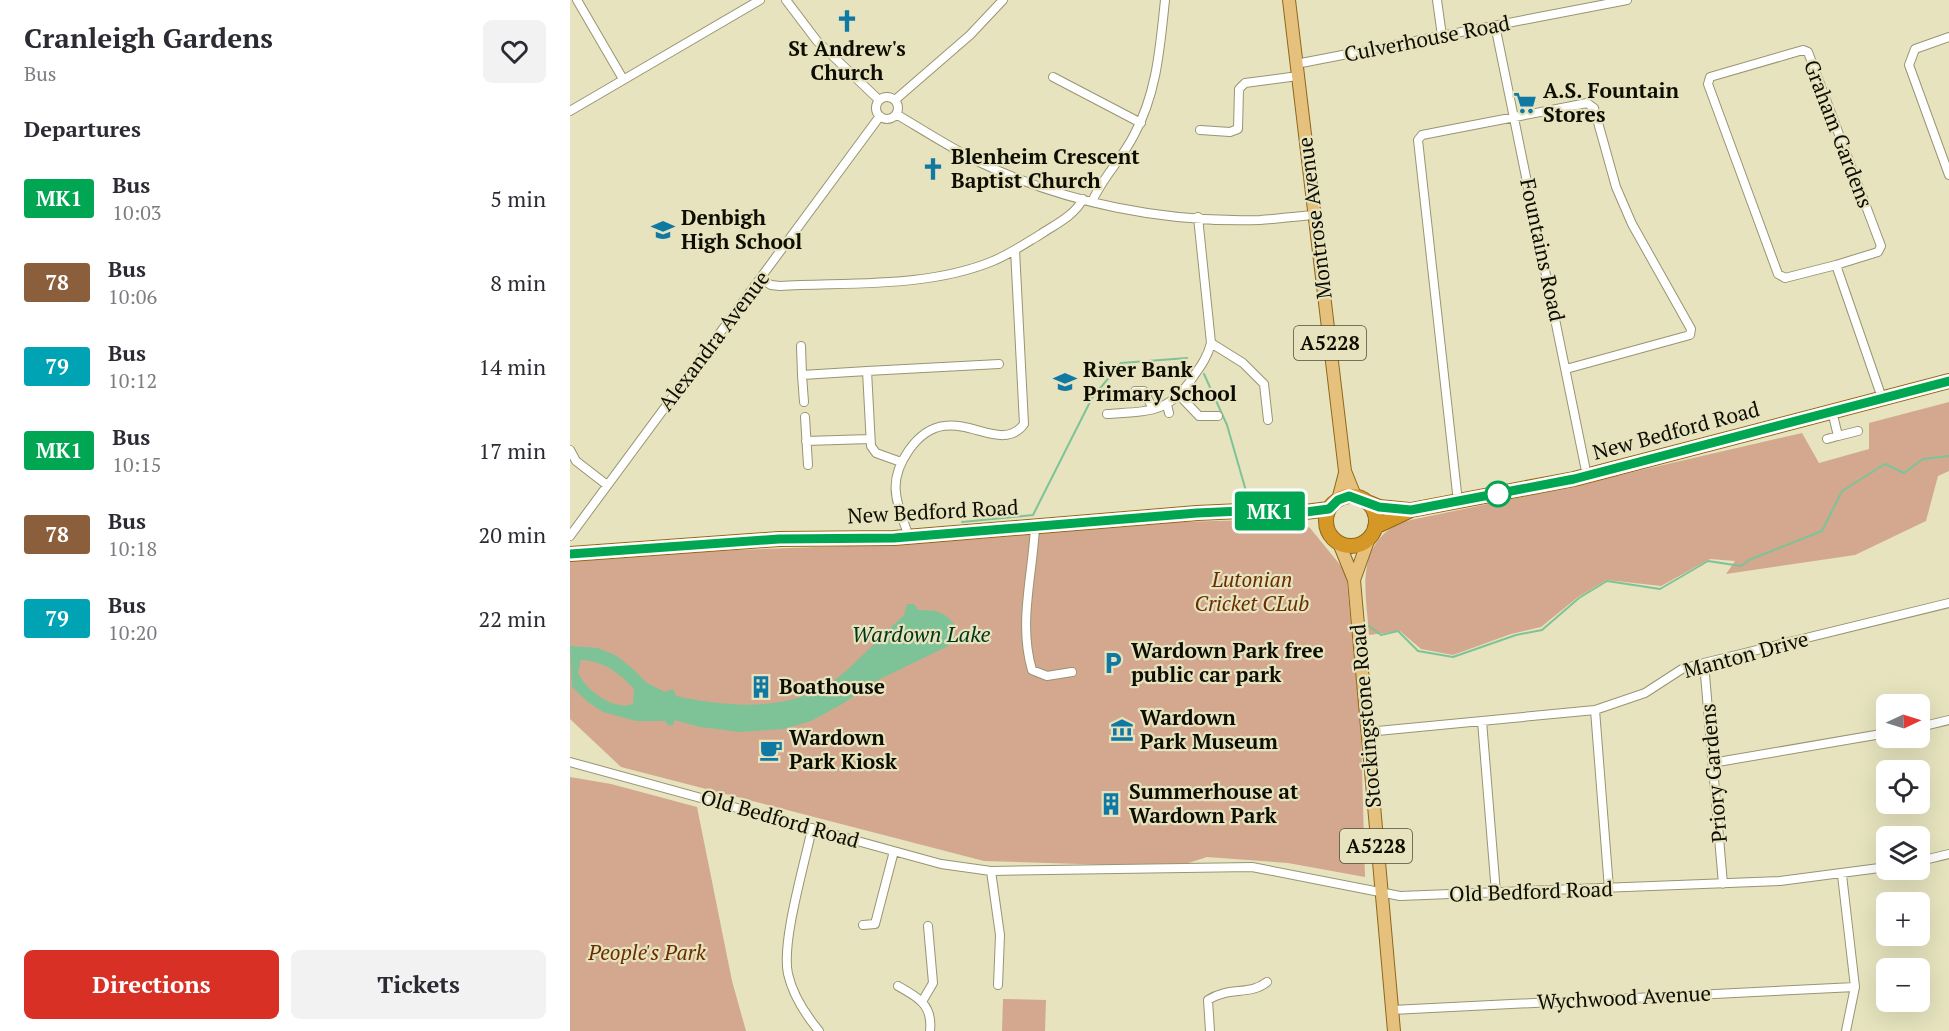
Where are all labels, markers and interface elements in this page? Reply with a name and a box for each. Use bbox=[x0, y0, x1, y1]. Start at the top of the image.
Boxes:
church icon: St Andrew's Church bbox=[834, 8, 860, 34]
street label: Culverhouse Road bbox=[1341, 8, 1512, 68]
text: Cranleigh Gardens bbox=[24, 19, 273, 56]
button: heart bbox=[483, 20, 546, 83]
place label: St Andrew's Church bbox=[788, 34, 906, 86]
street label: Graham Gardens bbox=[1798, 56, 1880, 212]
text: Bus bbox=[24, 60, 56, 87]
place label: A.S. Fountain Stores bbox=[1543, 76, 1680, 128]
supermarket icon: A.S. Fountain Stores bbox=[1512, 90, 1538, 116]
text: Departures bbox=[24, 114, 141, 143]
street label: Montrose Avenue bbox=[1290, 136, 1338, 301]
place label: Blenheim Crescent Baptist Church bbox=[951, 142, 1140, 194]
church icon: Blenheim Crescent Baptist Church bbox=[920, 156, 946, 182]
text: Bus bbox=[112, 170, 150, 199]
street label: Fountains Road bbox=[1514, 176, 1572, 324]
text: MK1 bbox=[36, 184, 82, 212]
text: 5 min bbox=[490, 184, 546, 213]
text: 10:03 bbox=[112, 199, 162, 226]
place label: Denbigh High School bbox=[681, 203, 802, 255]
school or university icon: Denbigh High School bbox=[650, 217, 676, 243]
text: Bus bbox=[108, 254, 146, 283]
street label: Alexandra Avenue bbox=[651, 265, 775, 416]
text: 78 bbox=[45, 268, 69, 296]
text: 8 min bbox=[490, 268, 546, 297]
text: 10:06 bbox=[108, 283, 157, 310]
road number: A5228 bbox=[1294, 326, 1366, 360]
text: Bus bbox=[108, 338, 146, 367]
text: 79 bbox=[45, 352, 69, 380]
text: 14 min bbox=[479, 352, 546, 381]
place label: River Bank Primary School bbox=[1083, 355, 1237, 407]
text: 10:12 bbox=[108, 367, 157, 394]
school or university icon: River Bank Primary School bbox=[1052, 369, 1078, 395]
street label: New Bedford Road bbox=[1589, 394, 1763, 466]
text: Bus bbox=[112, 422, 150, 451]
text: MK1 bbox=[36, 436, 82, 464]
text: 17 min bbox=[479, 436, 546, 465]
text: 10:15 bbox=[112, 451, 162, 478]
unlabelled marker bbox=[1485, 481, 1511, 507]
line badge: MK1 bbox=[1236, 492, 1304, 530]
street label: New Bedford Road bbox=[847, 493, 1020, 529]
text: MK1 bbox=[1247, 497, 1293, 525]
text: Bus bbox=[108, 506, 146, 535]
text: 78 bbox=[45, 520, 69, 548]
text: 20 min bbox=[479, 520, 546, 549]
text: 10:18 bbox=[108, 535, 157, 562]
park label: Lutonian Cricket CLub bbox=[1195, 565, 1309, 617]
text: Bus bbox=[108, 590, 146, 619]
text: 79 bbox=[45, 604, 69, 632]
text: 22 min bbox=[479, 604, 546, 633]
text: 10:20 bbox=[108, 619, 157, 646]
water label: Wardown Lake bbox=[851, 619, 991, 648]
street label: Stockingstone Road bbox=[1343, 623, 1387, 809]
street label: Manton Drive bbox=[1680, 624, 1811, 684]
place label: Wardown Park free public car park bbox=[1131, 636, 1324, 688]
parking icon: Wardown Park free public car park bbox=[1100, 650, 1126, 676]
place label: Boathouse bbox=[779, 672, 885, 700]
building icon: Boathouse bbox=[748, 674, 774, 700]
north arrow bbox=[1876, 694, 1930, 748]
map controls bbox=[1876, 694, 1930, 1012]
street label: Priory Gardens bbox=[1693, 702, 1733, 844]
place label: Wardown Park Museum bbox=[1140, 703, 1278, 755]
museum icon: Wardown Park Museum bbox=[1109, 717, 1135, 743]
place label: Wardown Park Kiosk bbox=[789, 723, 898, 775]
cafe icon: Wardown Park Kiosk bbox=[758, 737, 784, 763]
button: locate bbox=[1876, 760, 1930, 814]
place label: Summerhouse at Wardown Park bbox=[1129, 777, 1299, 829]
street label: Old Bedford Road bbox=[698, 782, 863, 854]
building icon: Summerhouse at Wardown Park bbox=[1098, 791, 1124, 817]
button: layers bbox=[1876, 826, 1930, 880]
road number: A5228 bbox=[1340, 829, 1412, 863]
street label: Old Bedford Road bbox=[1449, 874, 1614, 908]
button: + bbox=[1876, 892, 1930, 946]
park label: People's Park bbox=[587, 938, 707, 966]
button: Directions bbox=[24, 950, 279, 1019]
button: Tickets bbox=[291, 950, 546, 1019]
button: − bbox=[1876, 958, 1930, 1012]
street label: Wychwood Avenue bbox=[1536, 978, 1712, 1016]

